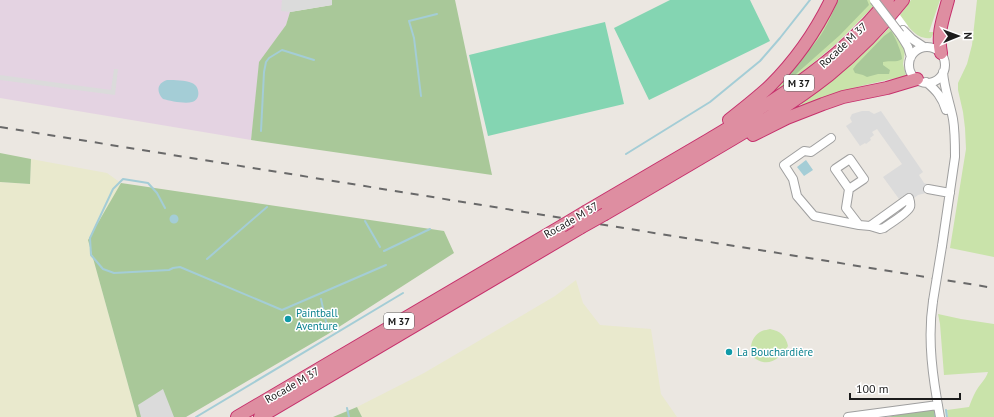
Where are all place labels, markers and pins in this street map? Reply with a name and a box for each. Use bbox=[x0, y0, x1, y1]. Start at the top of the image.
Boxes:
place label: Paintball Aventure bbox=[296, 306, 339, 333]
marker: Paintball Aventure bbox=[283, 314, 293, 324]
place label: La Bouchardière bbox=[737, 345, 813, 359]
marker: La Bouchardière bbox=[724, 347, 734, 357]

